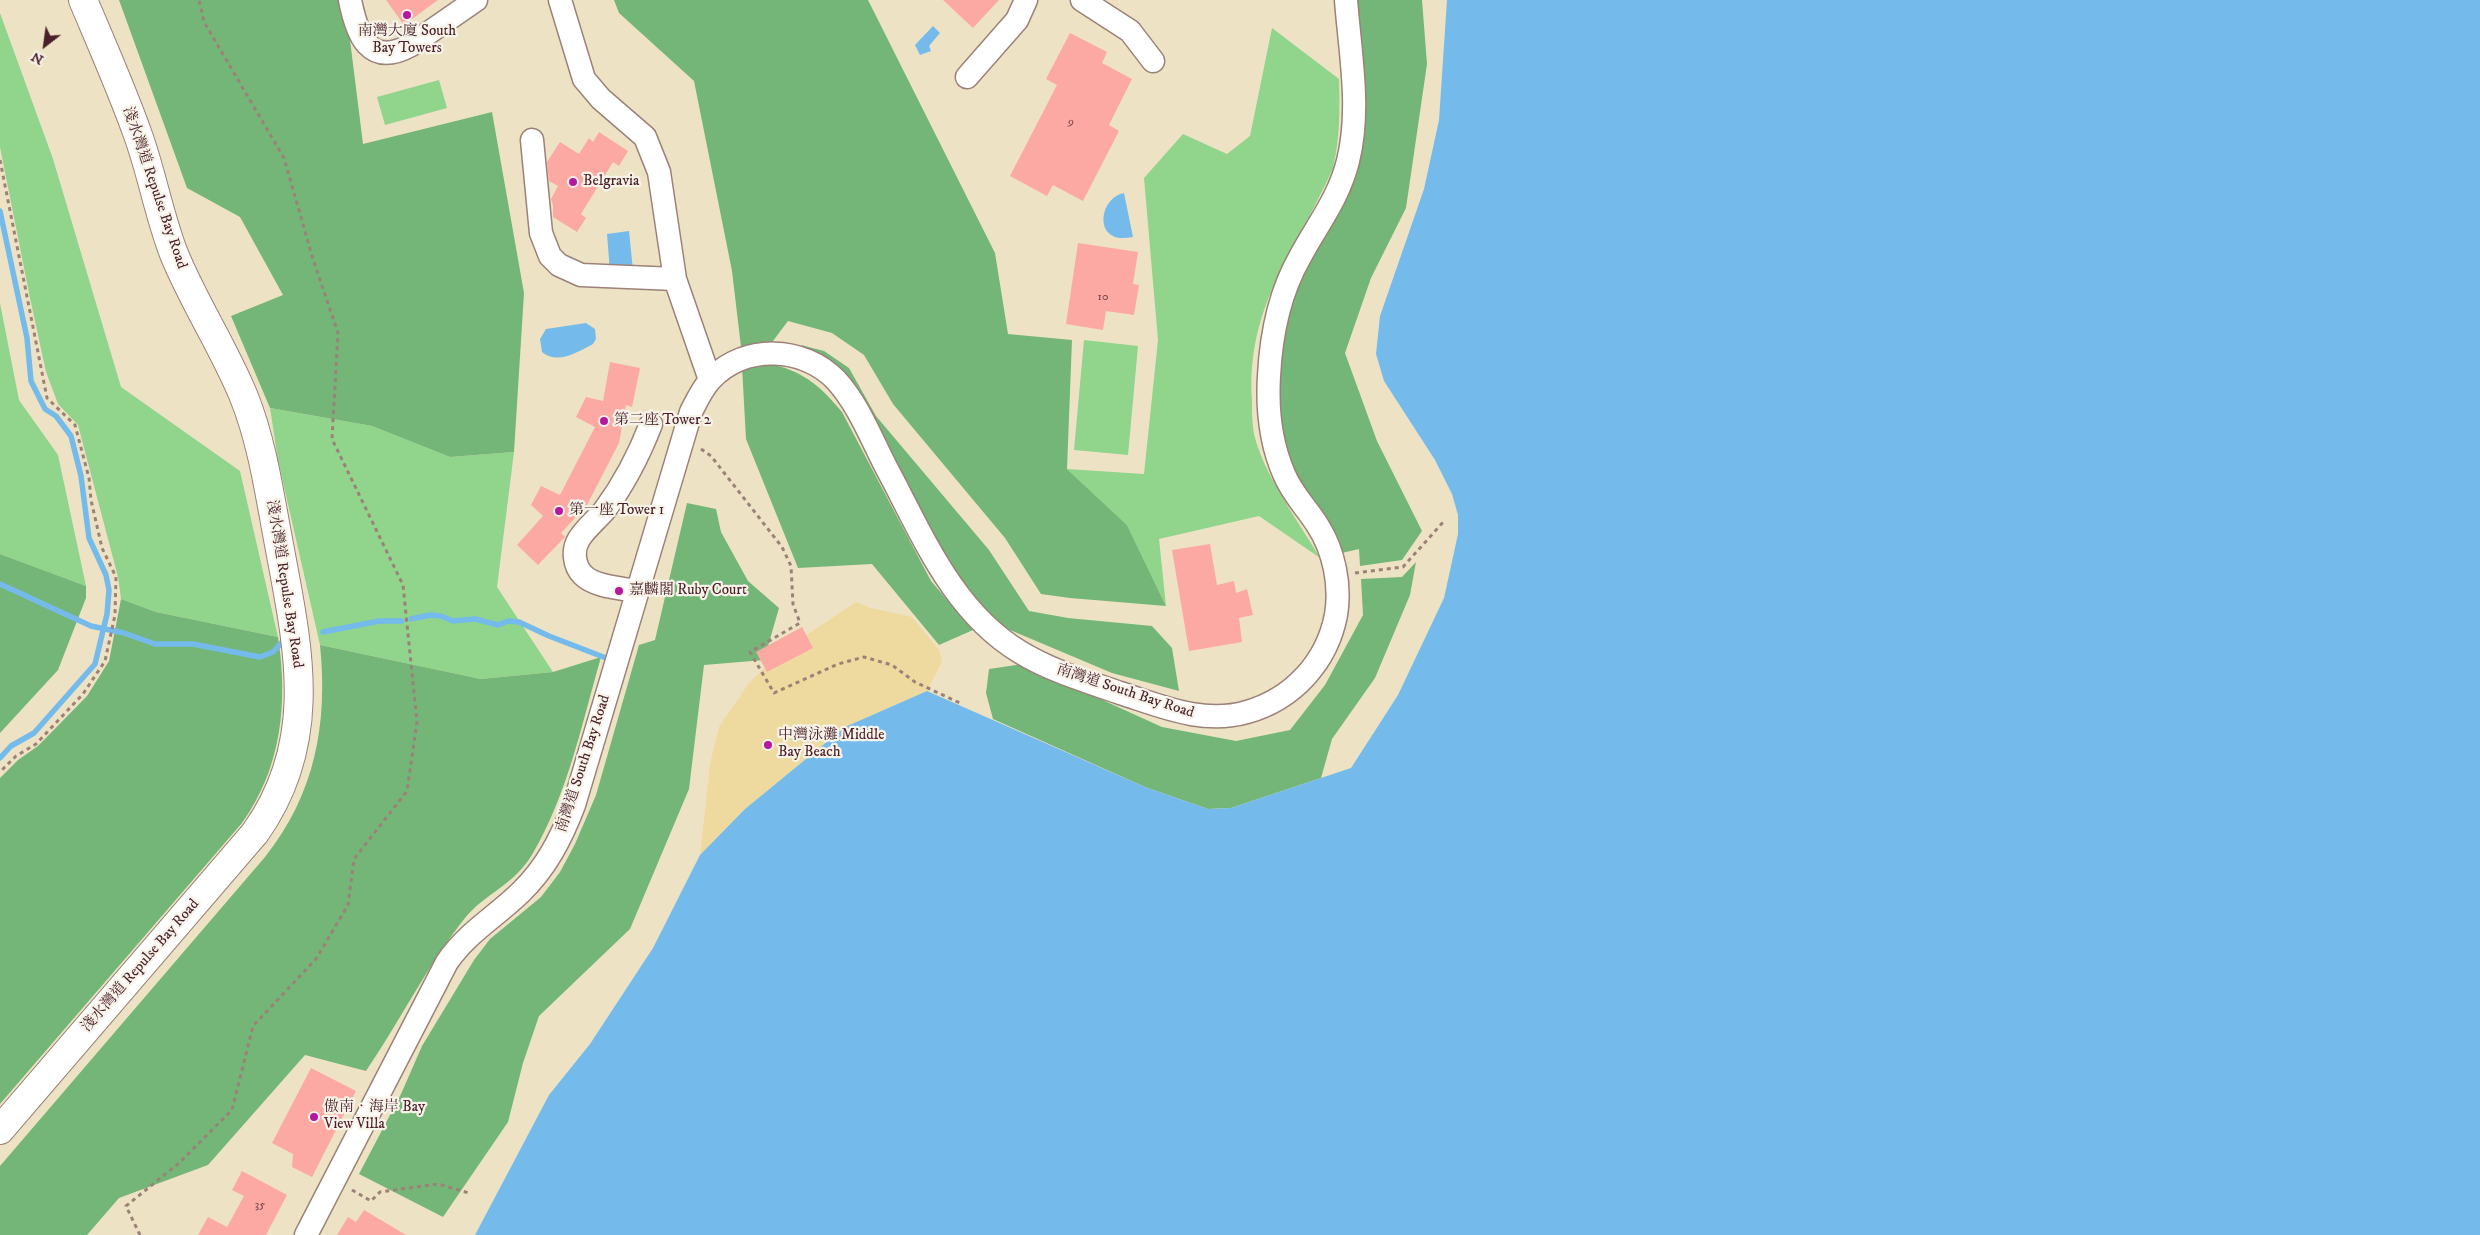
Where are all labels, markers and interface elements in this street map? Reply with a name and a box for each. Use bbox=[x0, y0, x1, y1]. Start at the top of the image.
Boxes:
marker: 南灣大廈 South Bay Towers bbox=[401, 9, 413, 21]
north arrow bbox=[20, 20, 70, 70]
place label: 南灣大廈 South Bay Towers bbox=[358, 23, 456, 58]
text: N bbox=[28, 47, 47, 69]
street label: 淺水灣道 Repulse Bay Road bbox=[118, 105, 190, 271]
house number: 9 bbox=[1068, 116, 1074, 130]
place label: Belgravia bbox=[583, 173, 639, 191]
marker: Belgravia bbox=[567, 176, 579, 188]
house number: 10 bbox=[1098, 291, 1108, 305]
place label: 第二座 Tower 2 bbox=[614, 412, 711, 430]
marker: 第二座 Tower 2 bbox=[598, 415, 610, 427]
street label: 淺水灣道 Repulse Bay Road bbox=[262, 499, 306, 669]
place label: 第一座 Tower 1 bbox=[569, 502, 664, 520]
marker: 第一座 Tower 1 bbox=[553, 505, 565, 517]
place label: 嘉麟閣 Ruby Court bbox=[629, 582, 747, 600]
marker: 嘉麟閣 Ruby Court bbox=[613, 585, 625, 597]
street label: 南灣道 South Bay Road bbox=[1054, 661, 1196, 723]
street label: 南灣道 South Bay Road bbox=[553, 693, 615, 835]
place label: 中灣泳灘 Middle Bay Beach bbox=[778, 727, 884, 762]
marker: 中灣泳灘 Middle Bay Beach bbox=[762, 739, 774, 751]
street label: 淺水灣道 Repulse Bay Road bbox=[78, 896, 204, 1036]
place label: 傲南．海岸 Bay View Villa bbox=[324, 1099, 425, 1134]
marker: 傲南．海岸 Bay View Villa bbox=[308, 1111, 320, 1123]
house number: 35 bbox=[255, 1199, 265, 1213]

